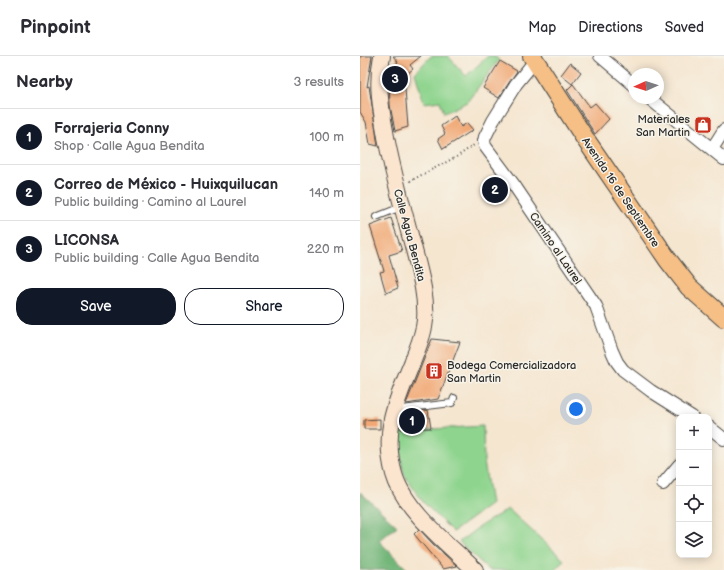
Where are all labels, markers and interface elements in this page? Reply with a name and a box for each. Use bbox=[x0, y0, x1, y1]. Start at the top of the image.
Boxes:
text: Pinpoint bbox=[20, 16, 91, 39]
text: Map bbox=[528, 19, 556, 36]
text: Directions bbox=[578, 19, 643, 36]
text: Saved bbox=[665, 19, 704, 36]
pin: 3 bbox=[382, 64, 408, 94]
north arrow bbox=[628, 68, 664, 104]
text: Nearby bbox=[16, 72, 73, 92]
text: 3 results bbox=[293, 74, 344, 90]
place label: Materiales San Martin bbox=[636, 113, 691, 139]
shop icon: Materiales San Martin bbox=[693, 115, 713, 135]
text: Forrajeria Conny bbox=[54, 119, 169, 138]
text: 1 bbox=[26, 129, 32, 145]
text: 100 m bbox=[309, 129, 344, 145]
street label: Avenida 16 de Septiembre bbox=[579, 135, 662, 250]
text: Shop · Calle Agua Bendita bbox=[54, 138, 205, 154]
text: Correo de México - Huixquilucan bbox=[54, 175, 278, 194]
pin: 2 bbox=[482, 175, 508, 205]
text: 2 bbox=[25, 185, 33, 201]
text: 140 m bbox=[309, 185, 344, 201]
street label: Calle Agua Bendita bbox=[391, 188, 428, 283]
text: Public building · Camino al Laurel bbox=[54, 194, 246, 210]
street label: Camino al Laurel bbox=[527, 210, 584, 287]
text: LICONSA bbox=[54, 231, 119, 250]
text: 3 bbox=[25, 241, 33, 257]
text: 220 m bbox=[307, 241, 344, 257]
text: Public building · Calle Agua Bendita bbox=[54, 250, 259, 266]
button: Save bbox=[16, 288, 176, 325]
button: Share bbox=[184, 288, 344, 325]
place label: Bodega Comercializadora San Martin bbox=[447, 359, 576, 385]
building icon: Bodega Comercializadora San Martin bbox=[424, 361, 444, 381]
your location bbox=[566, 399, 586, 419]
pin: 1 bbox=[399, 406, 425, 436]
map controls bbox=[676, 414, 712, 558]
button: + bbox=[676, 414, 712, 450]
button: − bbox=[676, 450, 712, 486]
button: locate bbox=[676, 486, 712, 522]
button: layers bbox=[676, 522, 712, 558]

